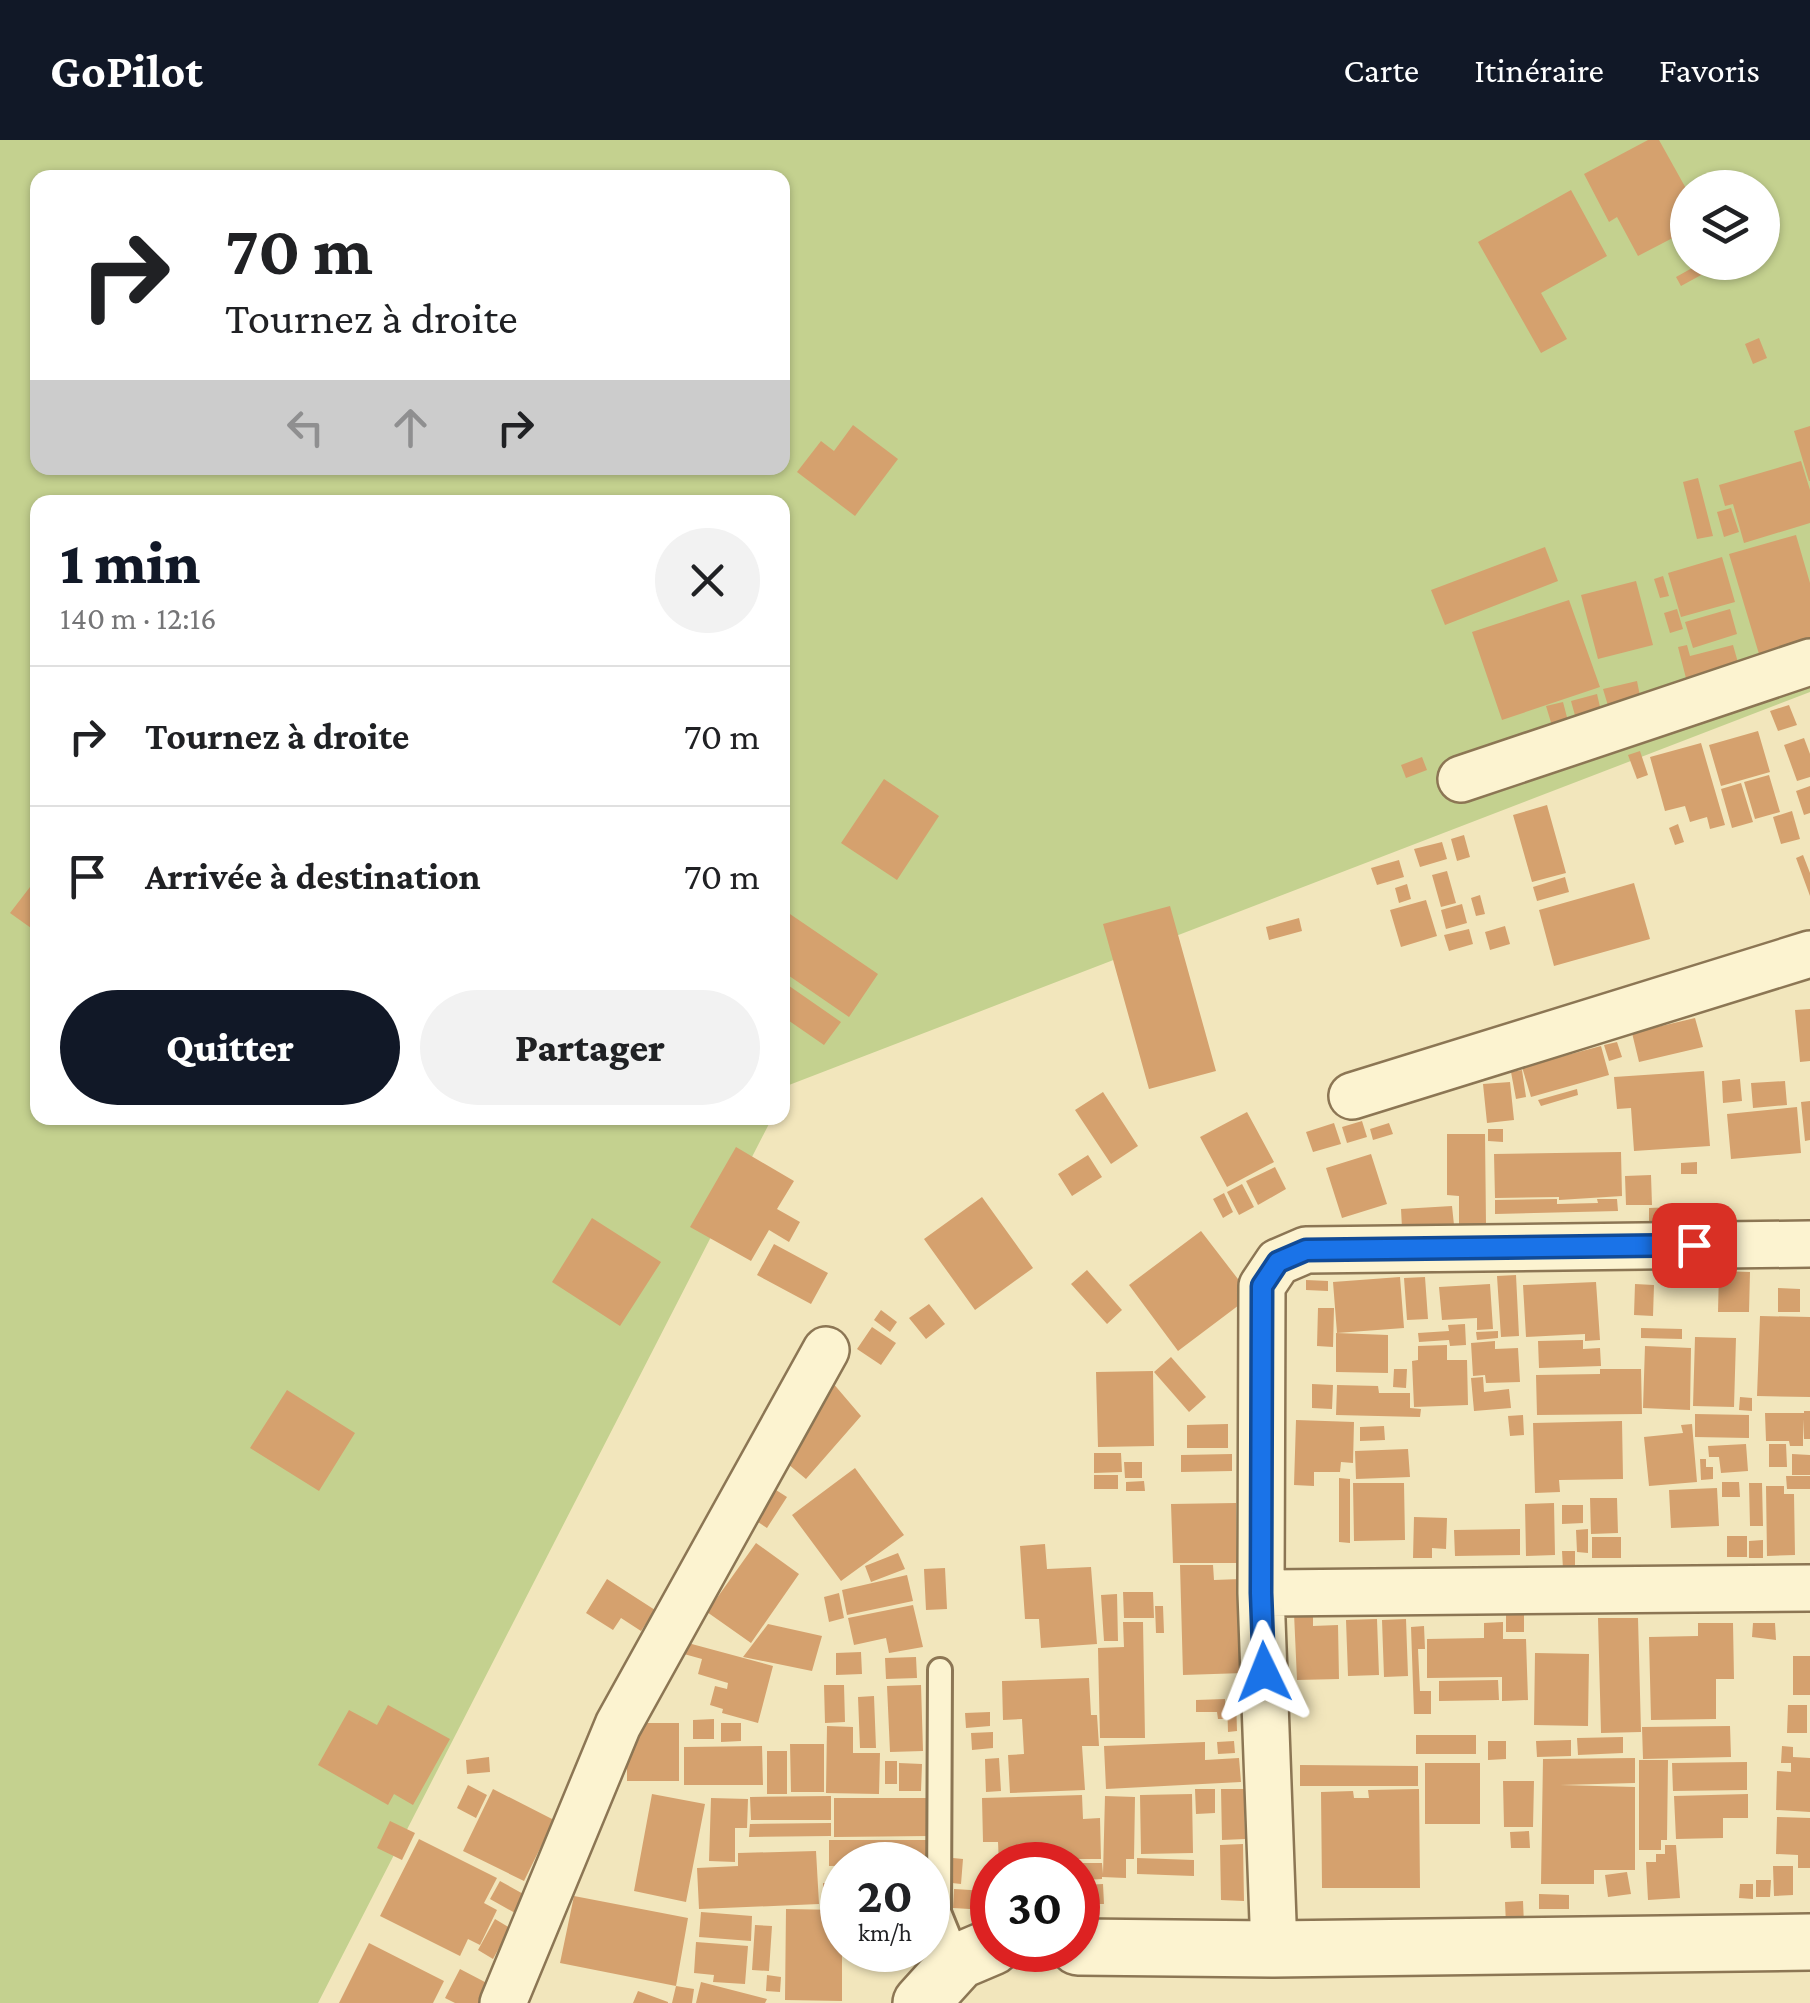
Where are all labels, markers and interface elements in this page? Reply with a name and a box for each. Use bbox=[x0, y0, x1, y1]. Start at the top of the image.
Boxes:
text: GoPilot bbox=[50, 44, 203, 97]
text: Carte bbox=[1343, 51, 1419, 90]
text: Itinéraire bbox=[1474, 51, 1604, 90]
text: Favoris bbox=[1659, 51, 1760, 90]
map controls bbox=[1670, 170, 1780, 280]
button: layers bbox=[1670, 170, 1780, 280]
icon: right bbox=[60, 210, 190, 340]
text: 70 m bbox=[225, 211, 373, 289]
text: Tournez à droite bbox=[225, 293, 518, 343]
icon: left bbox=[278, 400, 333, 455]
icon: ahead bbox=[383, 400, 438, 455]
icon: right bbox=[488, 400, 543, 455]
button: close bbox=[655, 528, 760, 633]
text: 1 min bbox=[60, 529, 200, 596]
text: 140 m · 12:16 bbox=[60, 600, 217, 636]
icon: right bbox=[60, 709, 115, 764]
text: Tournez à droite bbox=[145, 715, 410, 757]
text: 70 m bbox=[684, 715, 760, 757]
icon: arrive bbox=[60, 849, 115, 904]
text: Arrivée à destination bbox=[145, 855, 481, 897]
text: 70 m bbox=[684, 855, 760, 897]
button: Quitter bbox=[60, 990, 400, 1105]
button: Partager bbox=[420, 990, 760, 1105]
pin bbox=[1652, 1203, 1737, 1288]
icon: arrive bbox=[1667, 1218, 1722, 1273]
position arrow bbox=[1212, 1620, 1316, 1724]
speed limit sign: 30 bbox=[970, 1842, 1100, 1972]
text: 20 bbox=[857, 1867, 913, 1923]
text: km/h bbox=[858, 1919, 912, 1946]

